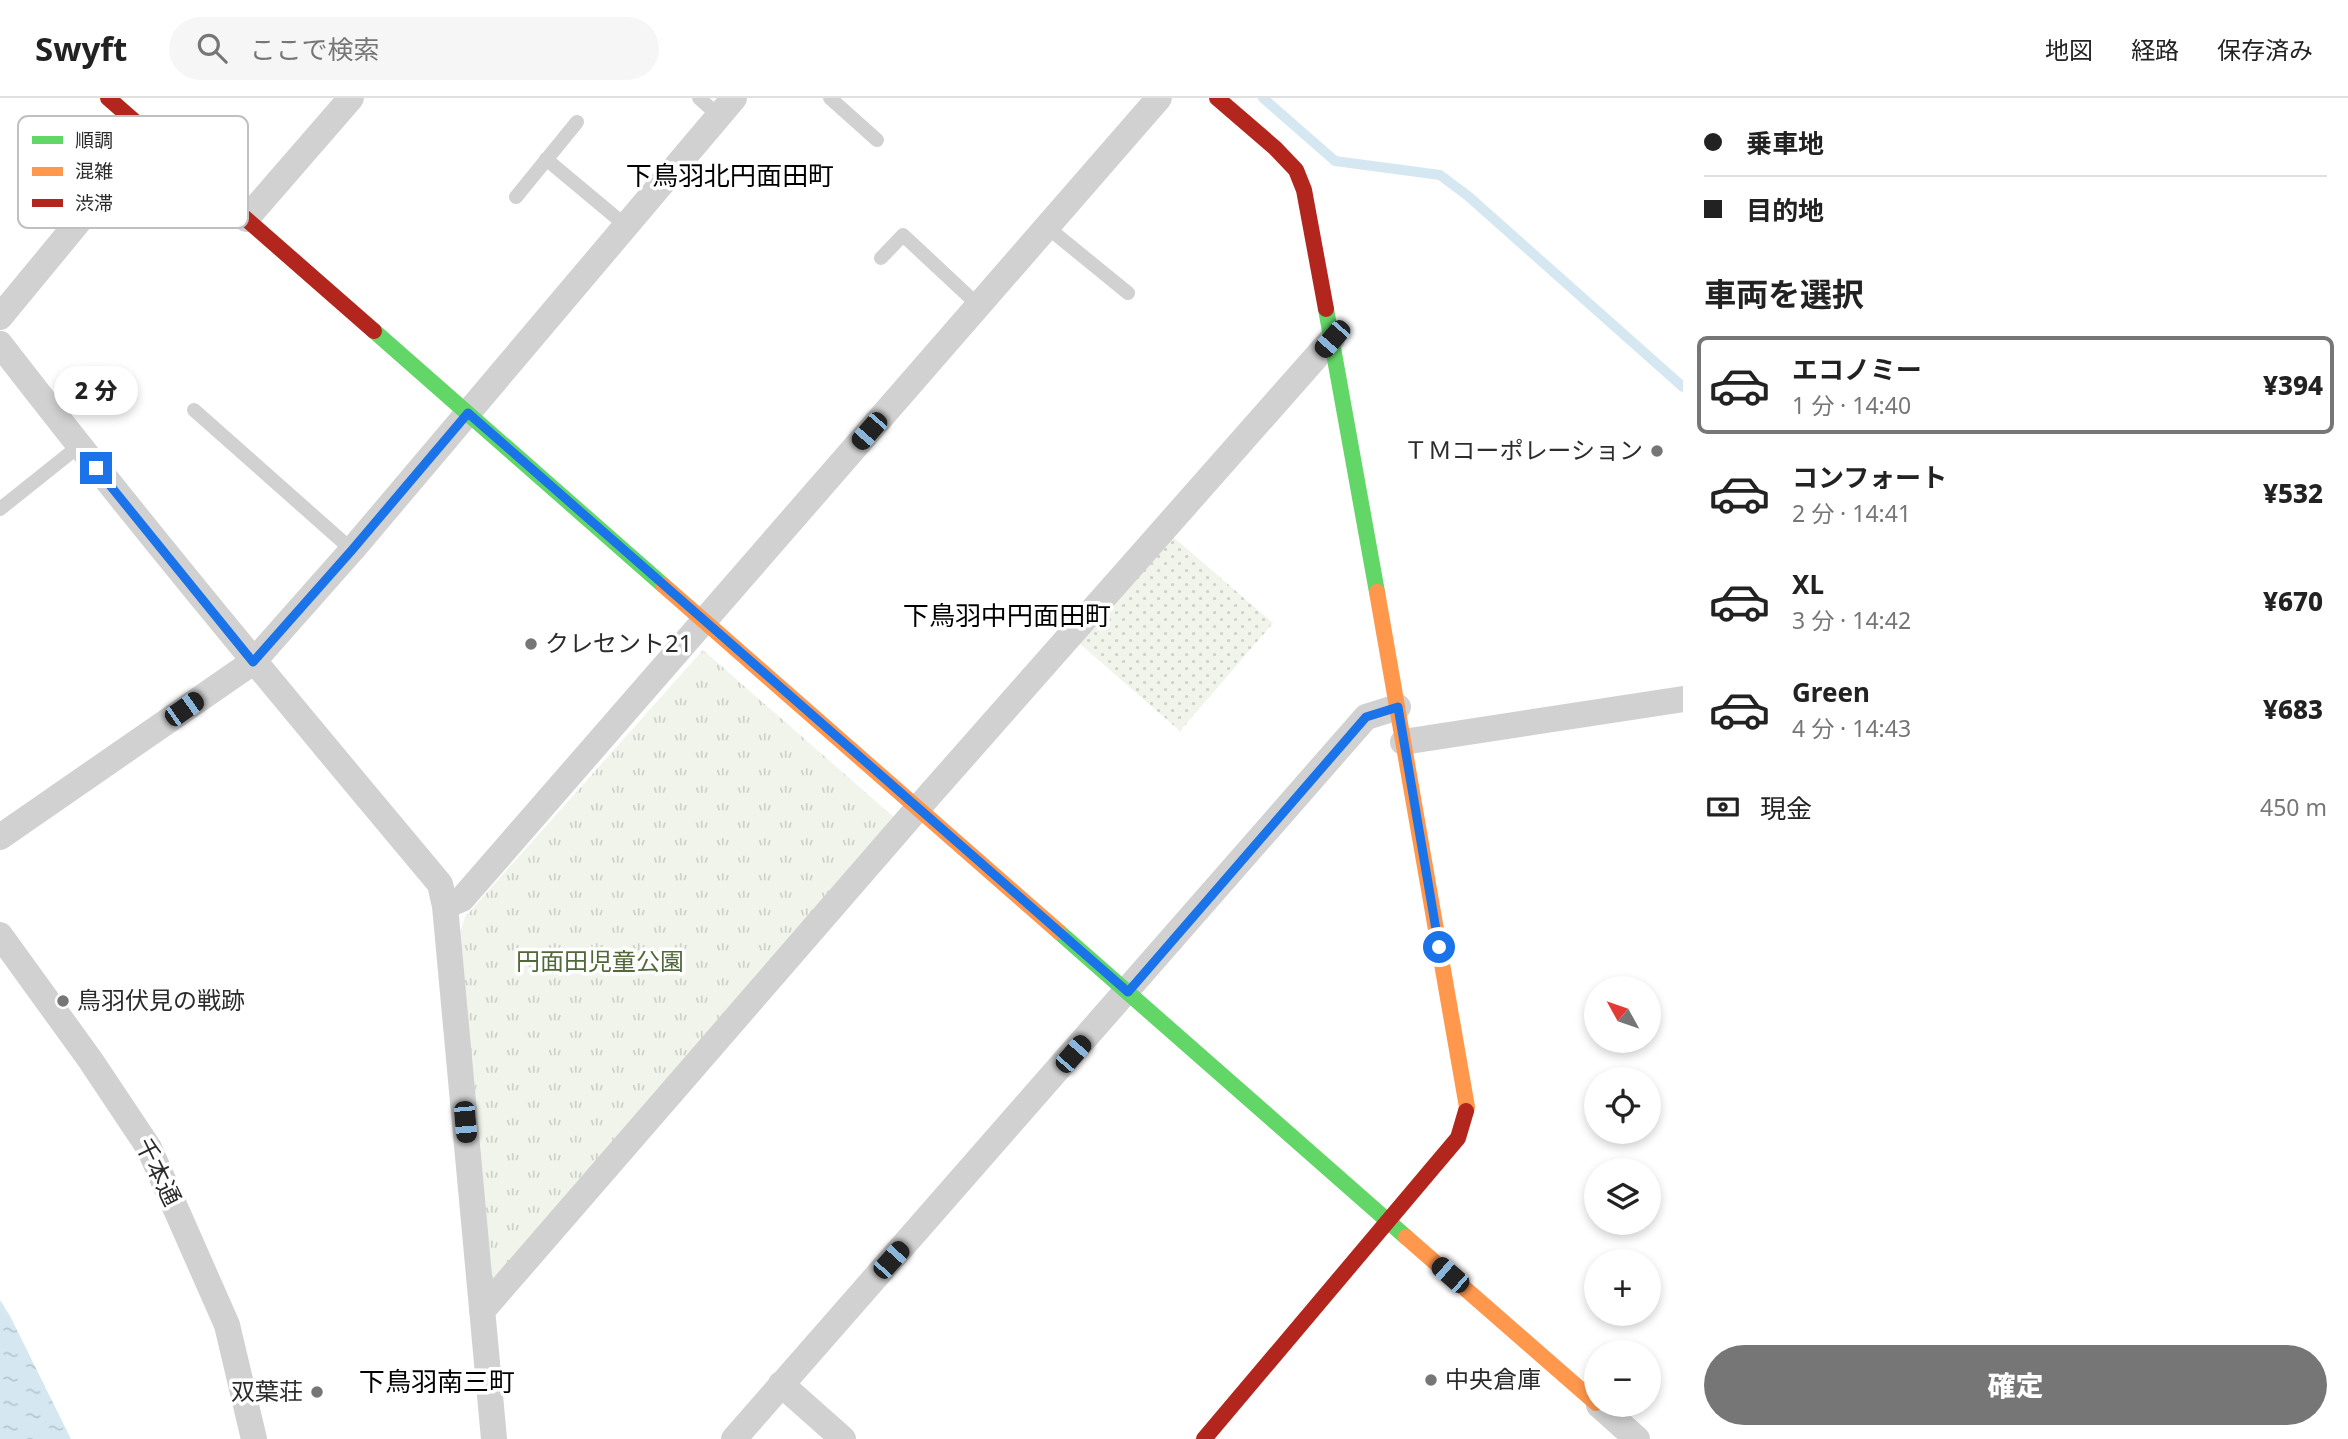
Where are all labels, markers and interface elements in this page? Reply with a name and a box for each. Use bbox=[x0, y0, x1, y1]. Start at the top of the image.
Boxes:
search box bbox=[169, 17, 659, 80]
text: Swyft bbox=[35, 26, 127, 71]
icon: search bbox=[193, 29, 231, 67]
text: ここで検索 bbox=[249, 31, 379, 67]
text: 地図 bbox=[2045, 33, 2093, 66]
text: 経路 bbox=[2131, 33, 2179, 66]
text: 保存済み bbox=[2217, 33, 2313, 66]
legend bbox=[18, 116, 248, 228]
text: 乗車地 bbox=[1746, 125, 1824, 161]
text: 順調 bbox=[75, 127, 113, 153]
district label: 下鳥羽北円面田町 bbox=[626, 157, 834, 193]
text: 混雑 bbox=[75, 158, 113, 184]
text: 渋滞 bbox=[75, 190, 113, 216]
text: 目的地 bbox=[1746, 192, 1824, 228]
text: 車両を選択 bbox=[1704, 272, 1864, 315]
car bbox=[1311, 316, 1354, 362]
text: エコノミー bbox=[1792, 351, 1922, 387]
icon: car bbox=[1708, 354, 1771, 417]
callout: 2 分 bbox=[54, 366, 138, 416]
text: ¥394 bbox=[2263, 367, 2323, 403]
text: 2 分 bbox=[75, 374, 117, 406]
text: 1 分 · 14:40 bbox=[1792, 389, 1911, 421]
car bbox=[848, 408, 891, 454]
place label: ＴＭコーポレーション bbox=[1403, 433, 1643, 466]
marker: ＴＭコーポレーション bbox=[1649, 443, 1665, 459]
route end bbox=[80, 452, 112, 484]
text: コンフォート bbox=[1792, 459, 1947, 495]
icon: car bbox=[1708, 462, 1771, 525]
text: ¥532 bbox=[2263, 475, 2323, 511]
text: 2 分 · 14:41 bbox=[1792, 497, 1911, 529]
text: XL bbox=[1792, 566, 1824, 602]
icon: car bbox=[1708, 570, 1771, 633]
text: ¥670 bbox=[2263, 583, 2323, 619]
district label: 下鳥羽中円面田町 bbox=[903, 597, 1111, 633]
text: 3 分 · 14:42 bbox=[1792, 604, 1911, 636]
place label: クレセント21 bbox=[545, 626, 692, 659]
marker: クレセント21 bbox=[523, 636, 539, 652]
text: Green bbox=[1792, 674, 1870, 710]
icon: car bbox=[1708, 678, 1771, 741]
car bbox=[161, 688, 208, 730]
text: ¥683 bbox=[2263, 691, 2323, 727]
text: 4 分 · 14:43 bbox=[1792, 712, 1911, 744]
icon: cash bbox=[1704, 788, 1742, 826]
text: 現金 bbox=[1760, 790, 1812, 826]
text: 450 m bbox=[2260, 791, 2327, 823]
route start bbox=[1423, 931, 1455, 963]
park label: 円面田児童公園 bbox=[516, 944, 684, 977]
north arrow bbox=[1584, 976, 1661, 1054]
map controls bbox=[1584, 976, 1661, 1417]
place label: 鳥羽伏見の戦跡 bbox=[77, 983, 245, 1016]
marker: 鳥羽伏見の戦跡 bbox=[55, 993, 71, 1009]
car bbox=[1052, 1031, 1095, 1077]
button: locate bbox=[1584, 1067, 1661, 1144]
car bbox=[453, 1100, 478, 1144]
street label: 千本通 bbox=[129, 1132, 190, 1211]
button: layers bbox=[1584, 1158, 1661, 1235]
car bbox=[870, 1237, 913, 1283]
button: + bbox=[1584, 1249, 1661, 1326]
car bbox=[1428, 1253, 1473, 1297]
button: − bbox=[1584, 1340, 1661, 1417]
button: 確定 bbox=[1704, 1345, 2327, 1425]
place label: 中央倉庫 bbox=[1445, 1362, 1541, 1395]
district label: 下鳥羽南三町 bbox=[359, 1363, 515, 1399]
marker: 中央倉庫 bbox=[1423, 1372, 1439, 1388]
place label: 双葉荘 bbox=[231, 1374, 303, 1407]
marker: 双葉荘 bbox=[309, 1384, 325, 1400]

